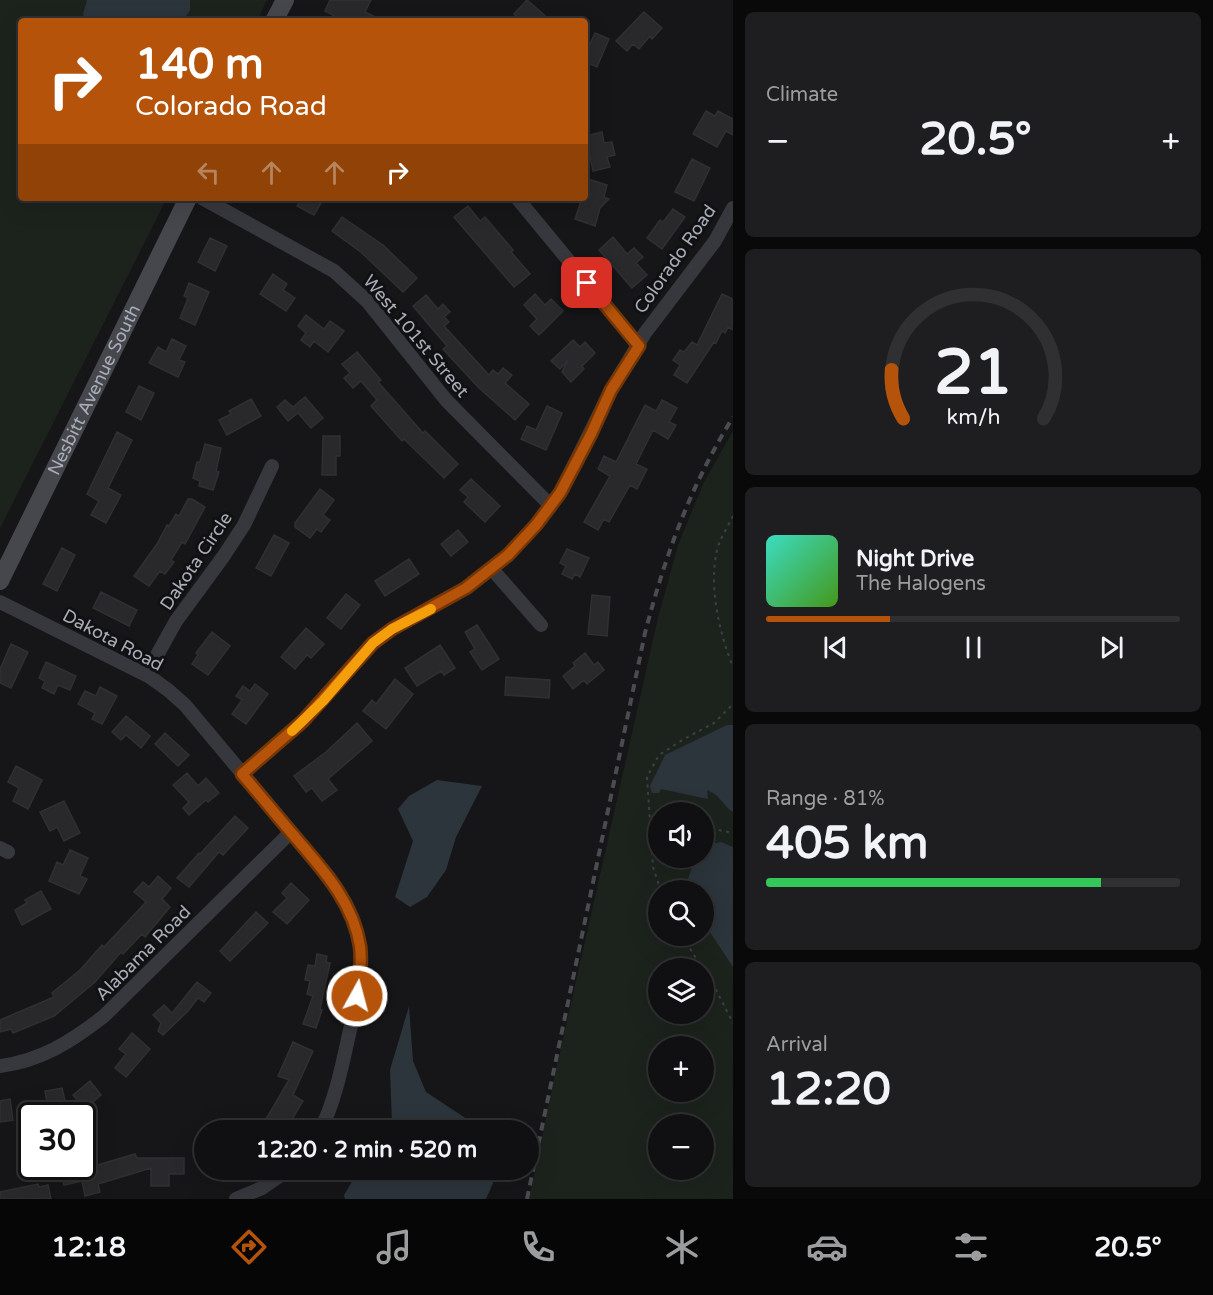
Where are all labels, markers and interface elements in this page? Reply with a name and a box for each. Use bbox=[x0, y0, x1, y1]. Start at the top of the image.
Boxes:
text: 140 m bbox=[135, 39, 264, 90]
icon: right bbox=[36, 42, 114, 120]
text: Climate bbox=[766, 83, 838, 107]
text: Colorado Road bbox=[135, 90, 327, 123]
text: 20.5° bbox=[919, 113, 1032, 167]
text: − bbox=[766, 122, 790, 161]
text: + bbox=[1161, 122, 1180, 161]
icon: left bbox=[192, 156, 225, 189]
icon: ahead bbox=[255, 156, 288, 189]
icon: ahead bbox=[318, 156, 351, 189]
icon: right bbox=[381, 156, 414, 189]
street label: Colorado Road bbox=[629, 200, 721, 318]
pin bbox=[561, 257, 612, 308]
icon: arrive bbox=[570, 266, 603, 299]
street label: West 101st Street bbox=[358, 270, 474, 402]
street label: Nesbitt Avenue South bbox=[43, 301, 145, 479]
text: 21 bbox=[934, 336, 1012, 411]
text: km/h bbox=[946, 405, 1000, 431]
street label: Dakota Circle bbox=[155, 508, 237, 614]
text: Night Drive bbox=[856, 546, 974, 572]
text: The Halogens bbox=[856, 572, 986, 596]
street label: Dakota Road bbox=[59, 604, 167, 676]
icon: previous bbox=[819, 631, 852, 664]
icon: pause bbox=[957, 631, 990, 664]
icon: next bbox=[1095, 631, 1128, 664]
text: Range · 81% bbox=[766, 787, 885, 811]
map controls bbox=[648, 802, 714, 1180]
button: sound bbox=[648, 802, 714, 868]
text: 405 km bbox=[766, 817, 928, 871]
button: search bbox=[648, 880, 714, 946]
street label: Alabama Road bbox=[91, 901, 195, 1005]
button: layers bbox=[648, 958, 714, 1024]
position arrow bbox=[325, 964, 389, 1028]
text: Arrival bbox=[766, 1033, 828, 1057]
button: + bbox=[648, 1036, 714, 1102]
text: 12:20 bbox=[766, 1063, 891, 1117]
speed limit sign: 30 bbox=[18, 1102, 96, 1180]
button: − bbox=[648, 1114, 714, 1180]
text: 12:20 · 2 min · 520 m bbox=[256, 1137, 477, 1163]
icon: directions bbox=[228, 1226, 270, 1268]
icon: music bbox=[373, 1226, 415, 1268]
icon: phone bbox=[517, 1226, 559, 1268]
icon: climate bbox=[661, 1226, 703, 1268]
icon: car bbox=[806, 1226, 848, 1268]
icon: filters bbox=[950, 1226, 992, 1268]
text: 12:18 bbox=[51, 1231, 126, 1264]
text: 20.5° bbox=[1094, 1231, 1162, 1264]

